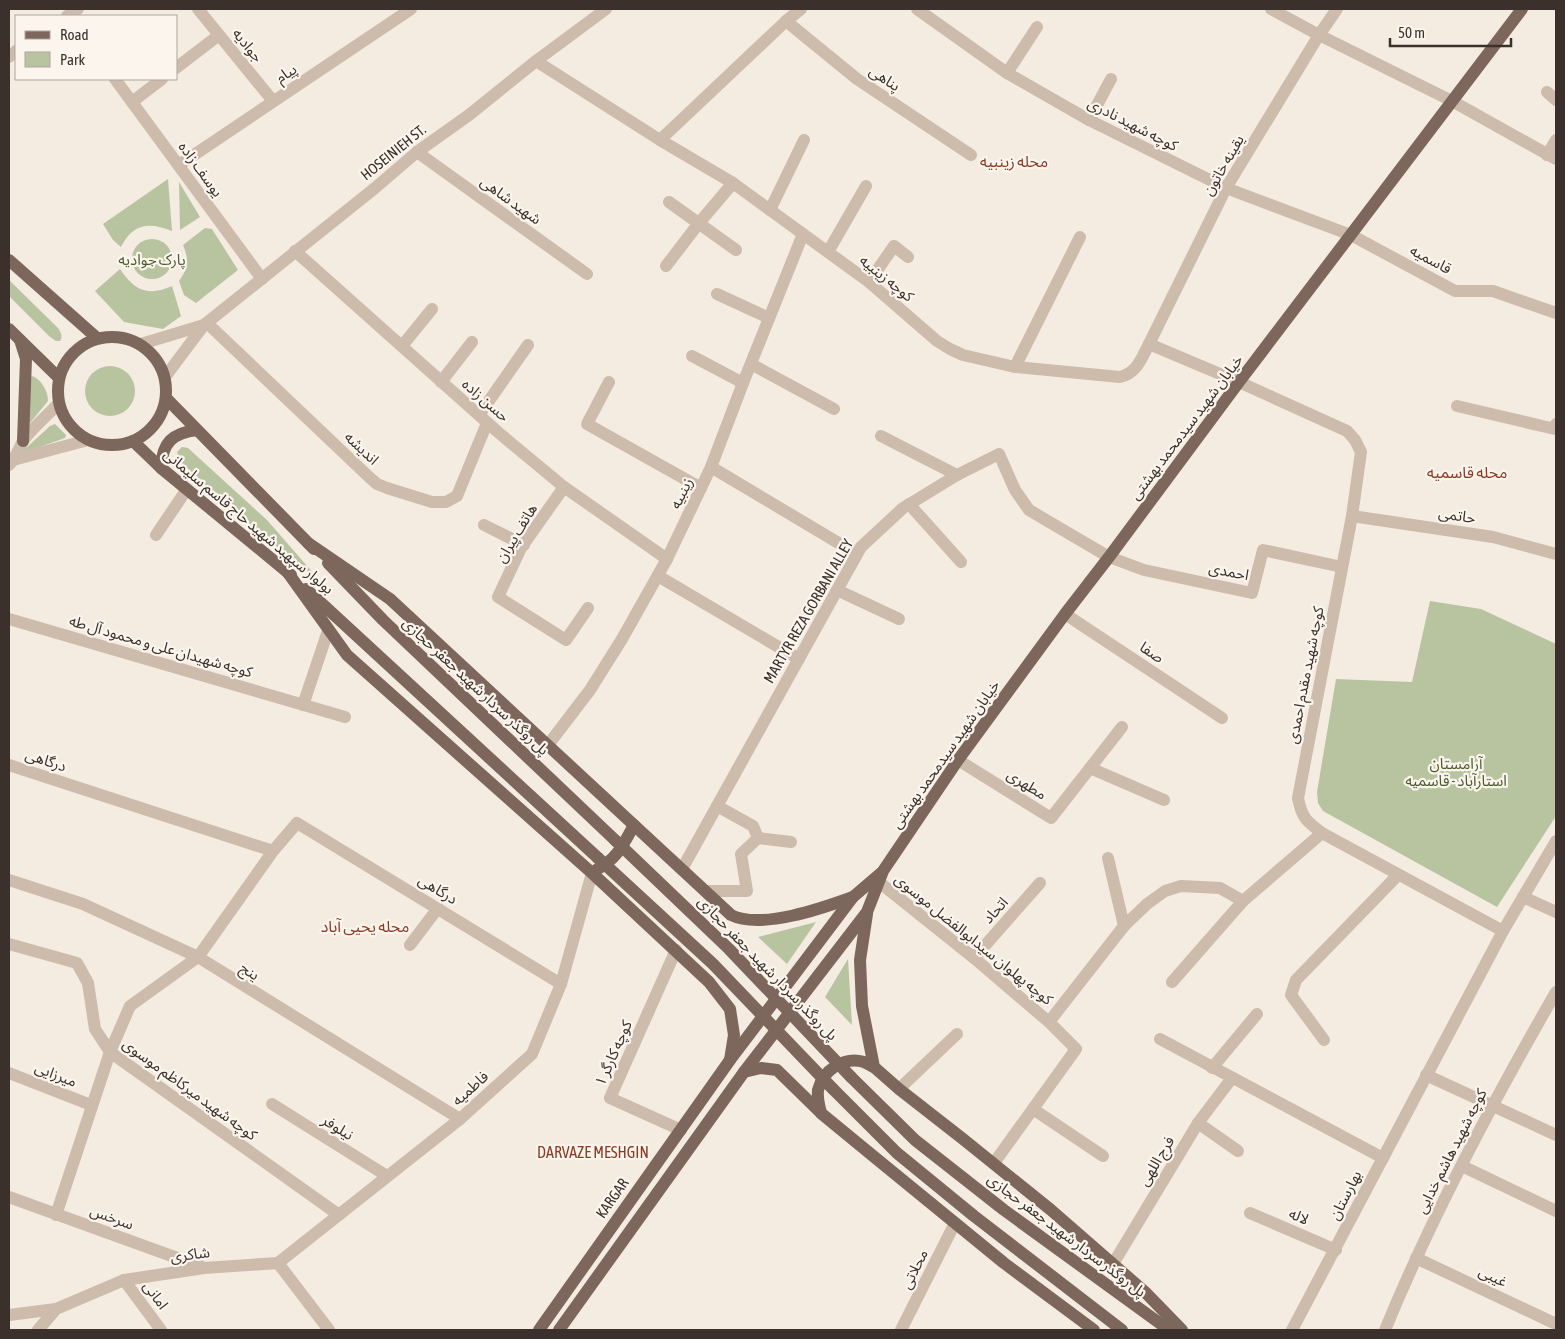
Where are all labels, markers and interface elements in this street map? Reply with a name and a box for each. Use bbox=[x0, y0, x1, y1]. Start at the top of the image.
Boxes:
legend bbox=[15, 15, 178, 80]
scale bar bbox=[1390, 15, 1511, 47]
text: 50 m bbox=[1398, 24, 1425, 41]
street label: جوادیه bbox=[229, 25, 267, 66]
text: Road bbox=[60, 26, 89, 43]
text: Park bbox=[60, 51, 85, 68]
street label: پیام bbox=[272, 60, 301, 89]
street label: پناهی bbox=[865, 62, 904, 96]
street label: کوچه شهید نادری bbox=[1084, 94, 1182, 156]
street label: HOSEINIEH ST. bbox=[357, 120, 429, 183]
street label: یقینه خاتون bbox=[1199, 132, 1248, 199]
street label: یوسف زاده bbox=[175, 138, 227, 200]
district label: محله زینبیه bbox=[980, 152, 1048, 171]
street label: شهید شاهی bbox=[477, 172, 545, 229]
street label: قاسمیه bbox=[1407, 241, 1455, 277]
park label: پارک جوادیه bbox=[118, 251, 186, 270]
street label: کوچه زینبیه bbox=[855, 251, 918, 307]
street label: خیابان شهید سیدمحمد بهشتی bbox=[1126, 351, 1247, 503]
street label: حسن زاده bbox=[458, 375, 513, 426]
street label: اندیشه bbox=[341, 428, 382, 468]
street label: بولوار سپهبد شهید حاج قاسم سلیمانی bbox=[158, 445, 337, 600]
district label: محله قاسمیه bbox=[1427, 463, 1507, 481]
street label: زینبیه bbox=[666, 475, 697, 512]
street label: هاتف پیران bbox=[492, 501, 542, 567]
street label: حاتمی bbox=[1437, 504, 1477, 527]
street label: MARTYR REZA GORBANI ALLEY bbox=[760, 536, 856, 686]
street label: احمدی bbox=[1207, 559, 1250, 584]
street label: کوچه شهید مقدم احمدی bbox=[1283, 604, 1330, 746]
street label: کوچه شهیدان علی و محمود آل طه bbox=[67, 612, 255, 683]
street label: پل روگذر سردار شهید جعفر حجازی bbox=[398, 614, 553, 760]
street label: صفا bbox=[1137, 638, 1167, 666]
street label: خیابان شهید سیدمحمد بهشتی bbox=[887, 676, 1004, 832]
street label: درگاهی bbox=[23, 745, 69, 776]
park label: آرامستان استارآباد - قاسمیه bbox=[1405, 755, 1507, 790]
street label: مطهری bbox=[1004, 765, 1050, 804]
street label: کوچه پهلوان سیدابوالفضل موسوی bbox=[890, 870, 1057, 1010]
street label: درگاهی bbox=[415, 871, 460, 908]
street label: پل روگذر سردار شهید جعفر حجازی bbox=[693, 892, 841, 1045]
street label: اتحاد bbox=[979, 893, 1011, 927]
district label: محله یحیی آباد bbox=[321, 917, 409, 936]
street label: ینج bbox=[235, 959, 263, 987]
street label: کوچه کارگر ۱ bbox=[591, 1017, 637, 1089]
street label: کوچه شهید میرکاظم موسوی bbox=[118, 1035, 261, 1146]
street label: میرزایی bbox=[32, 1058, 79, 1091]
street label: فاطمیه bbox=[448, 1067, 492, 1109]
street label: کوچه شهید هاشم خدایی bbox=[1412, 1085, 1493, 1218]
street label: نیلوفر bbox=[318, 1110, 357, 1144]
street label: فرج اللهی bbox=[1135, 1133, 1181, 1191]
district label: DARVAZE MESHGIN bbox=[537, 1143, 649, 1161]
street label: بهارستان bbox=[1325, 1168, 1366, 1223]
street label: پل روگذر سردار شهید جعفر حجازی bbox=[983, 1170, 1149, 1302]
street label: KARGAR bbox=[592, 1174, 632, 1221]
street label: سرخس bbox=[88, 1201, 136, 1234]
street label: لاله bbox=[1287, 1204, 1311, 1228]
street label: شاکری bbox=[169, 1243, 211, 1266]
street label: محلاتی bbox=[897, 1246, 932, 1292]
street label: غیبی bbox=[1476, 1262, 1510, 1291]
street label: امانی bbox=[139, 1278, 172, 1313]

